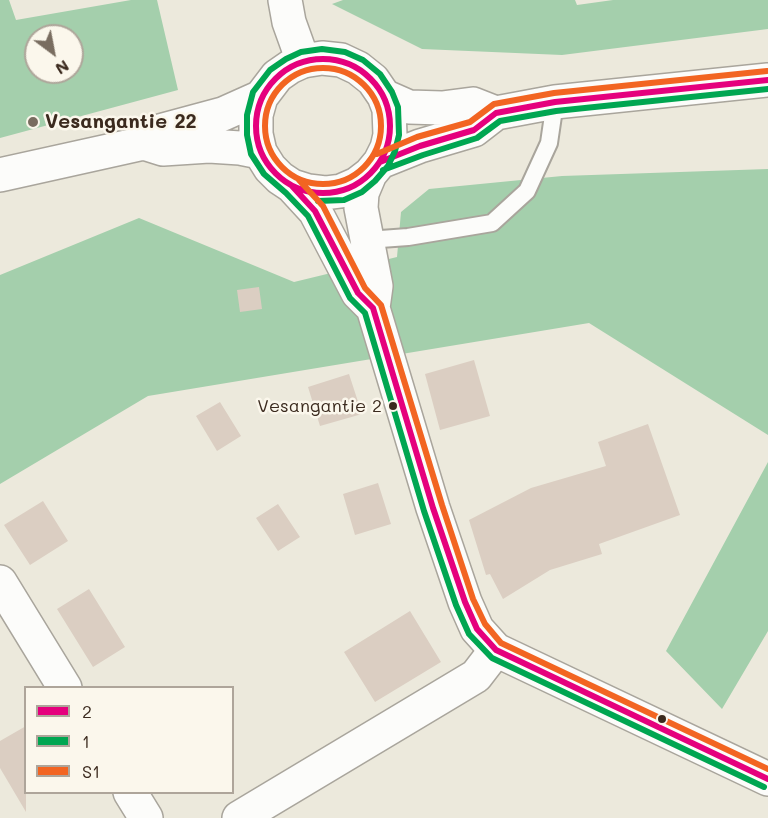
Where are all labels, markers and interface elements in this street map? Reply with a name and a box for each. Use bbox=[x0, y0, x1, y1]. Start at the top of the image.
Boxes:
north arrow bbox=[24, 24, 84, 84]
text: N bbox=[52, 56, 73, 80]
place label: Vesangantie 22 bbox=[45, 110, 197, 134]
marker: Vesangantie 22 bbox=[26, 115, 40, 129]
place label: Vesangantie 2 bbox=[257, 395, 382, 417]
marker: Vesangantie 2 bbox=[387, 400, 399, 412]
legend bbox=[24, 686, 234, 794]
text: 2 bbox=[82, 699, 92, 723]
unlabelled marker bbox=[656, 713, 668, 725]
text: 1 bbox=[82, 729, 90, 753]
text: S1 bbox=[82, 759, 100, 783]

